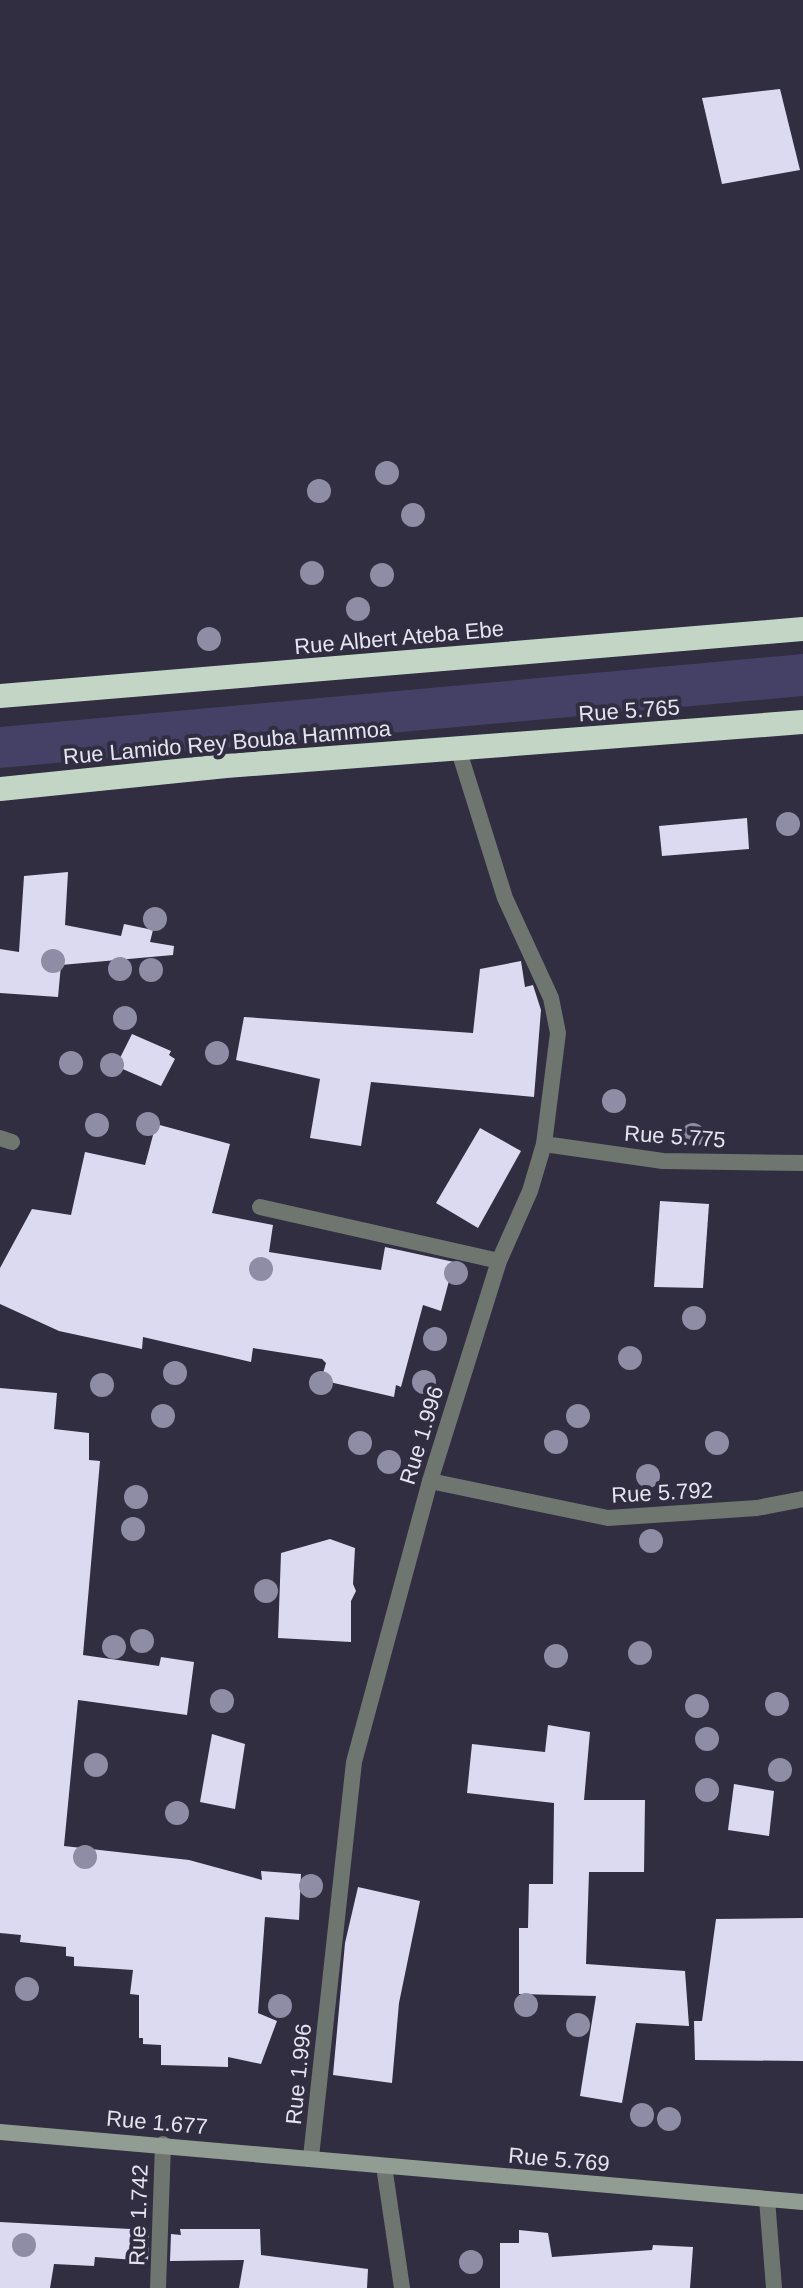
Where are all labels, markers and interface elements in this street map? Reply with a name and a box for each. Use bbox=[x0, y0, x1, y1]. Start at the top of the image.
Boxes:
street label: Rue Albert Ateba Ebe bbox=[293, 616, 505, 659]
street label: Rue 5.765 bbox=[578, 694, 681, 727]
street label: Rue Lamido Rey Bouba Hammoa bbox=[62, 716, 393, 769]
street label: Rue 5.775 bbox=[623, 1120, 726, 1153]
street label: Rue 1.996 bbox=[395, 1383, 448, 1487]
street label: Rue 5.792 bbox=[611, 1477, 713, 1508]
street label: Rue 1.996 bbox=[281, 2022, 316, 2126]
street label: Rue 1.677 bbox=[105, 2106, 209, 2139]
street label: Rue 5.769 bbox=[507, 2143, 611, 2176]
street label: Rue 1.742 bbox=[124, 2164, 153, 2266]

